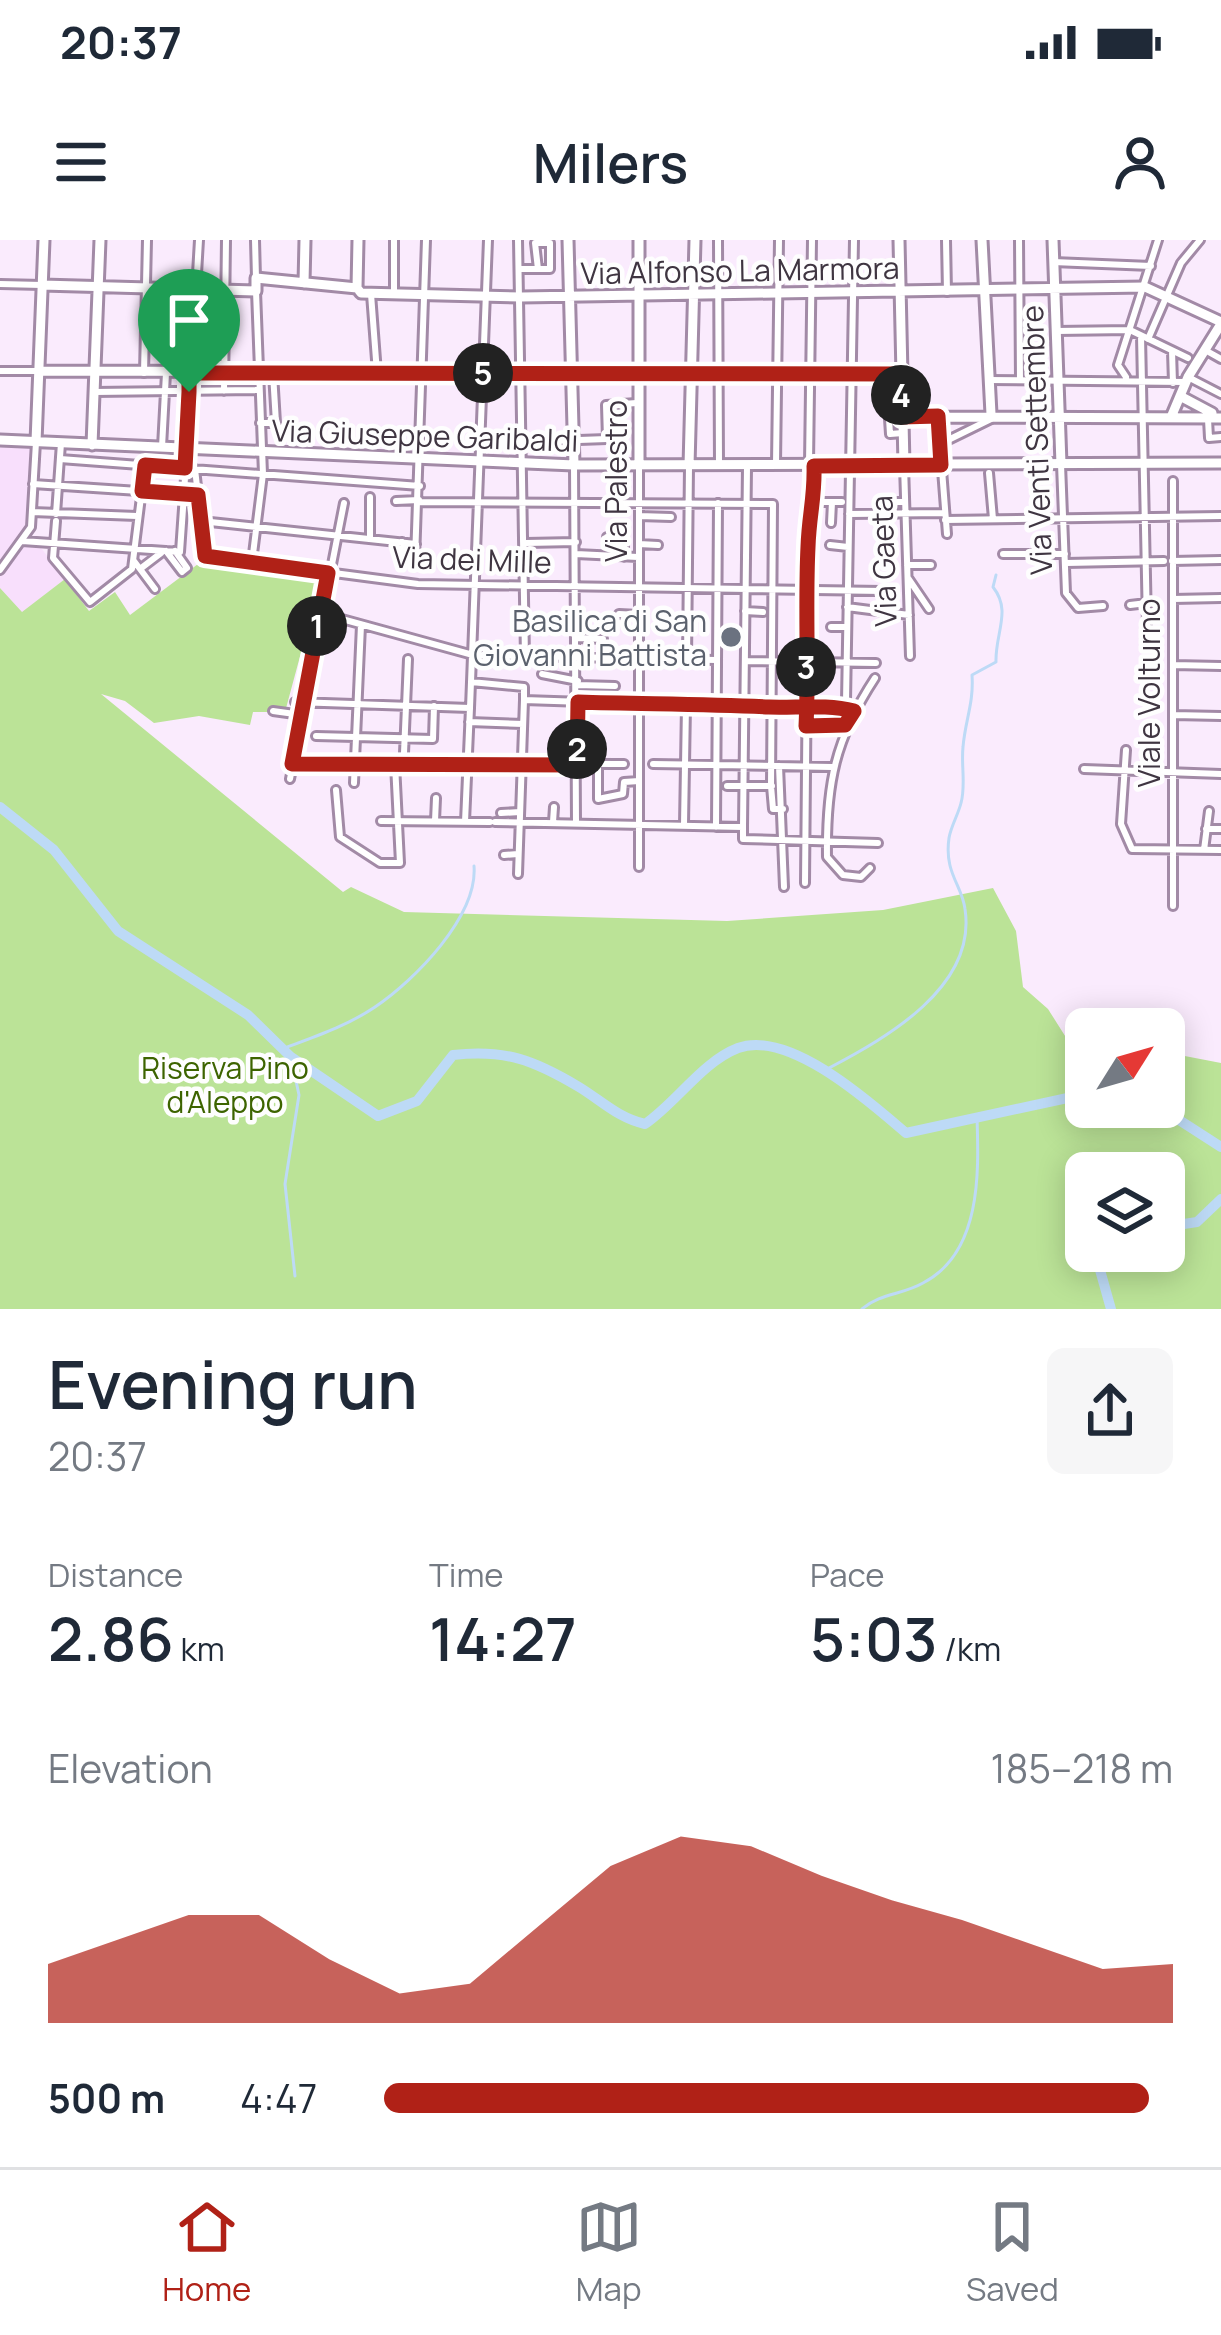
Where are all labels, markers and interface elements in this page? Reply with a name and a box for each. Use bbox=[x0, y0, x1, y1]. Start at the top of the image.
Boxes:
text: 20:37 bbox=[60, 11, 182, 73]
text: Milers bbox=[533, 125, 688, 199]
icon: menu bbox=[48, 129, 114, 195]
icon: person bbox=[1107, 129, 1173, 195]
street label: Via Alfonso La Marmora bbox=[580, 247, 900, 293]
pin bbox=[138, 269, 240, 392]
icon: arrive bbox=[156, 287, 222, 353]
street label: Via Venti Settembre bbox=[1011, 304, 1061, 576]
pin: 5 bbox=[453, 343, 513, 403]
text: 5 bbox=[473, 350, 493, 395]
pin: 4 bbox=[871, 365, 931, 425]
text: 4 bbox=[891, 372, 911, 417]
street label: Via Palestro bbox=[595, 400, 636, 562]
street label: Via Giuseppe Garibaldi bbox=[271, 409, 579, 461]
street label: Via Gaeta bbox=[860, 495, 906, 627]
street label: Via dei Mille bbox=[392, 536, 552, 582]
pin: 1 bbox=[287, 596, 347, 656]
street label: Viale Volturno bbox=[1128, 599, 1169, 787]
place label: Basilica di San Giovanni Battista bbox=[473, 600, 707, 675]
text: 1 bbox=[310, 603, 324, 648]
marker: Basilica di San Giovanni Battista bbox=[718, 624, 744, 650]
pin: 3 bbox=[776, 637, 836, 697]
text: 3 bbox=[796, 644, 816, 689]
pin: 2 bbox=[547, 719, 607, 779]
text: 2 bbox=[567, 726, 587, 771]
north arrow bbox=[1065, 1008, 1185, 1128]
map controls bbox=[1065, 1008, 1185, 1272]
park label: Riserva Pino d'Aleppo bbox=[141, 1047, 309, 1122]
button: layers bbox=[1065, 1152, 1185, 1272]
text: Evening run bbox=[48, 1339, 418, 1429]
button: share bbox=[1047, 1348, 1173, 1474]
text: 20:37 bbox=[48, 1429, 147, 1483]
text: Distance bbox=[48, 1552, 183, 1597]
text: Time bbox=[429, 1552, 504, 1597]
text: Pace bbox=[810, 1552, 885, 1597]
text: 2.86 bbox=[48, 1597, 174, 1679]
text: 14:27 bbox=[429, 1597, 577, 1679]
text: 5:03 bbox=[810, 1597, 938, 1679]
text: km bbox=[174, 1626, 225, 1671]
text: /km bbox=[938, 1626, 1001, 1671]
text: Elevation bbox=[48, 1741, 213, 1795]
text: 185–218 m bbox=[991, 1741, 1173, 1795]
text: 500 m bbox=[48, 2071, 165, 2125]
text: 4:47 bbox=[240, 2071, 317, 2125]
tab: Home bbox=[162, 2194, 251, 2311]
tab: Map bbox=[576, 2194, 642, 2311]
tab: Saved bbox=[966, 2194, 1059, 2311]

